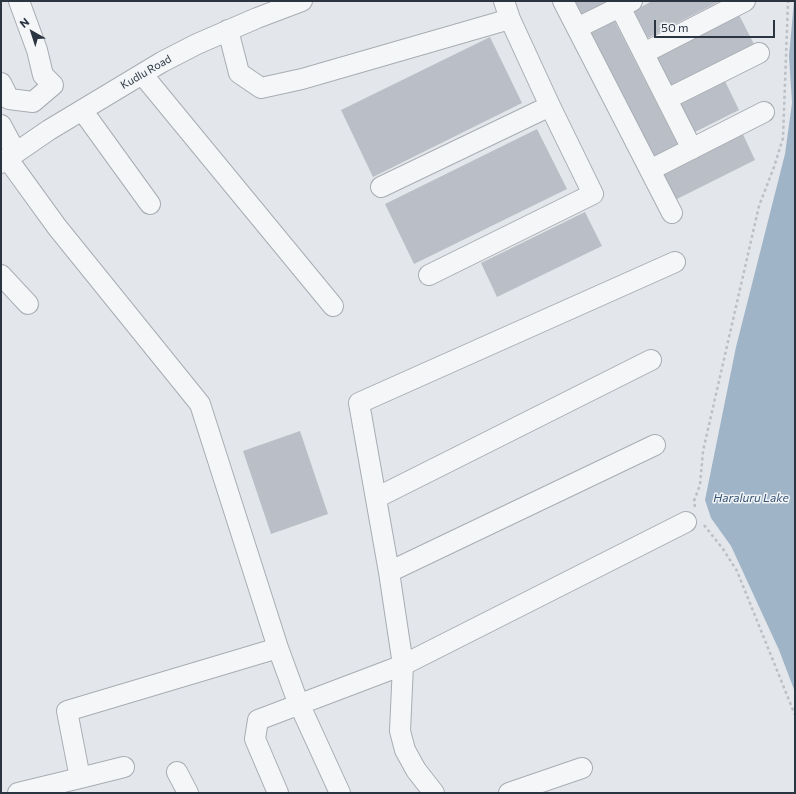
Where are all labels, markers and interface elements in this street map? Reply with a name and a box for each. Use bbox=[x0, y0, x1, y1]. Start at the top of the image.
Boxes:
north arrow bbox=[12, 12, 52, 52]
scale bar bbox=[656, 12, 777, 38]
text: N bbox=[17, 15, 31, 30]
text: 50 m bbox=[661, 20, 689, 34]
street label: Kudlu Road bbox=[118, 52, 174, 92]
water label: Haraluru Lake bbox=[713, 491, 789, 505]

